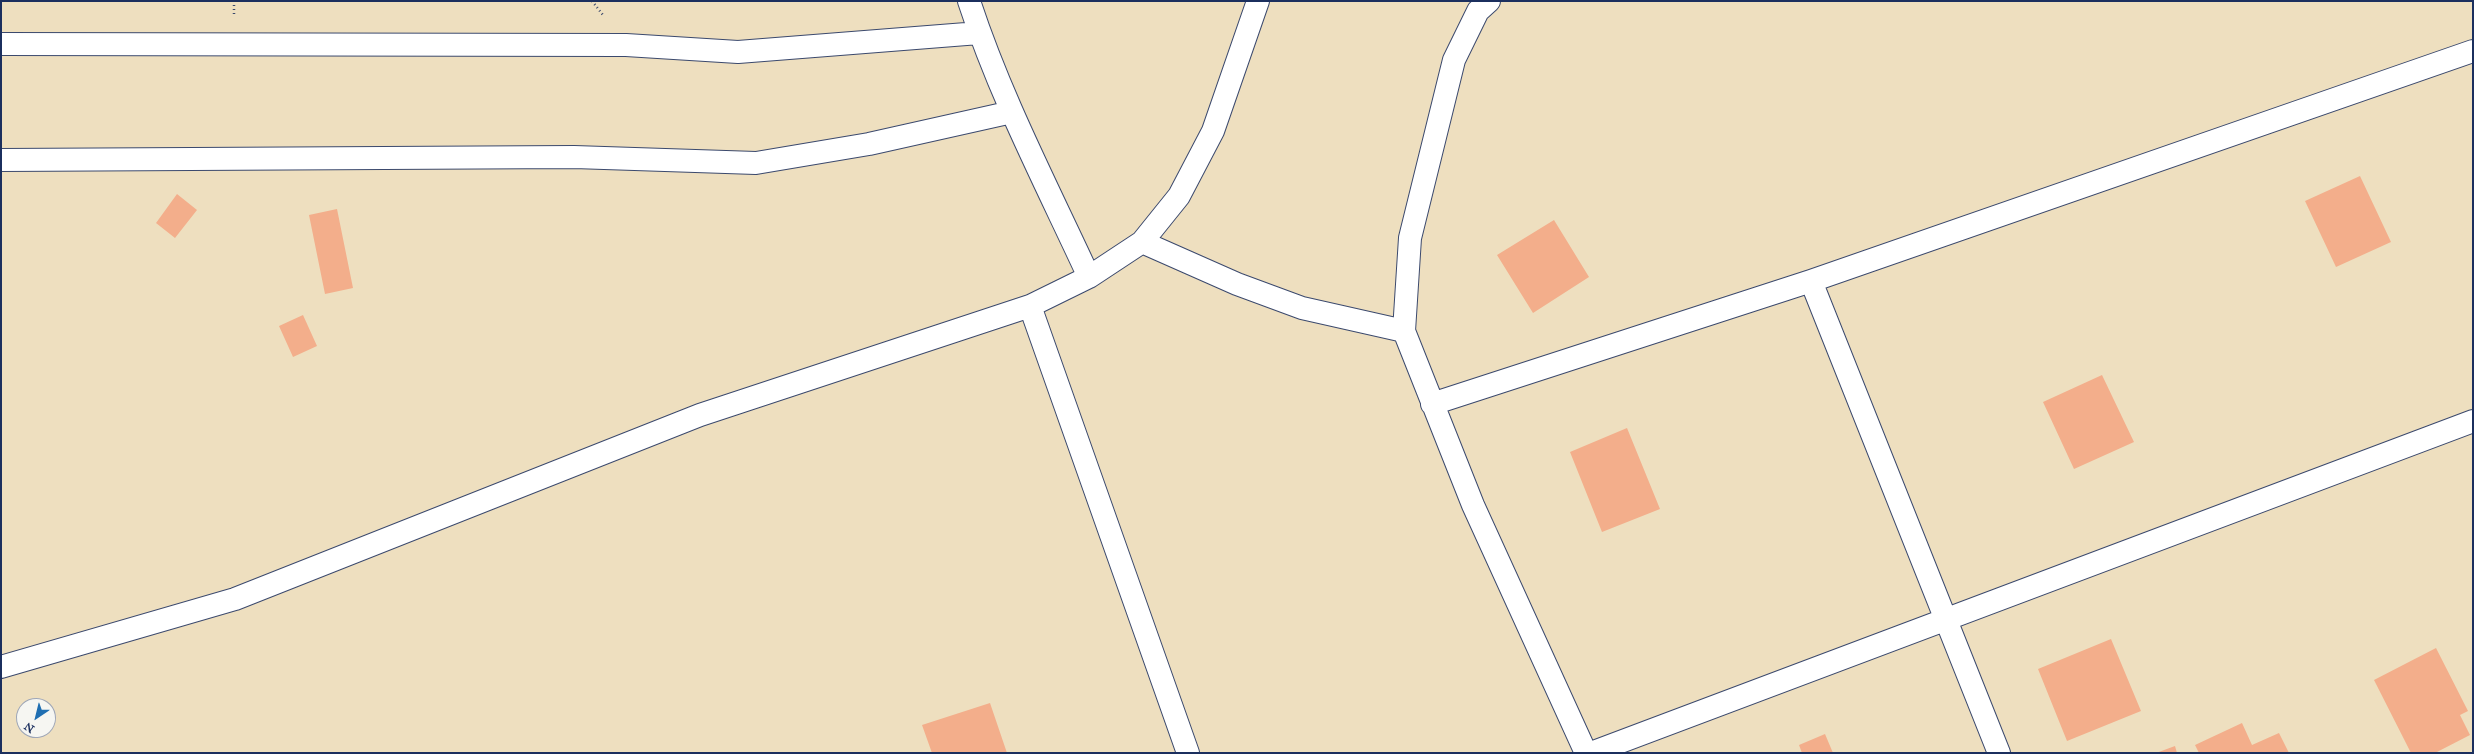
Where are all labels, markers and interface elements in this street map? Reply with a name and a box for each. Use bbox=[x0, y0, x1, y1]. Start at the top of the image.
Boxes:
north arrow bbox=[16, 698, 56, 738]
text: N bbox=[22, 719, 37, 735]

